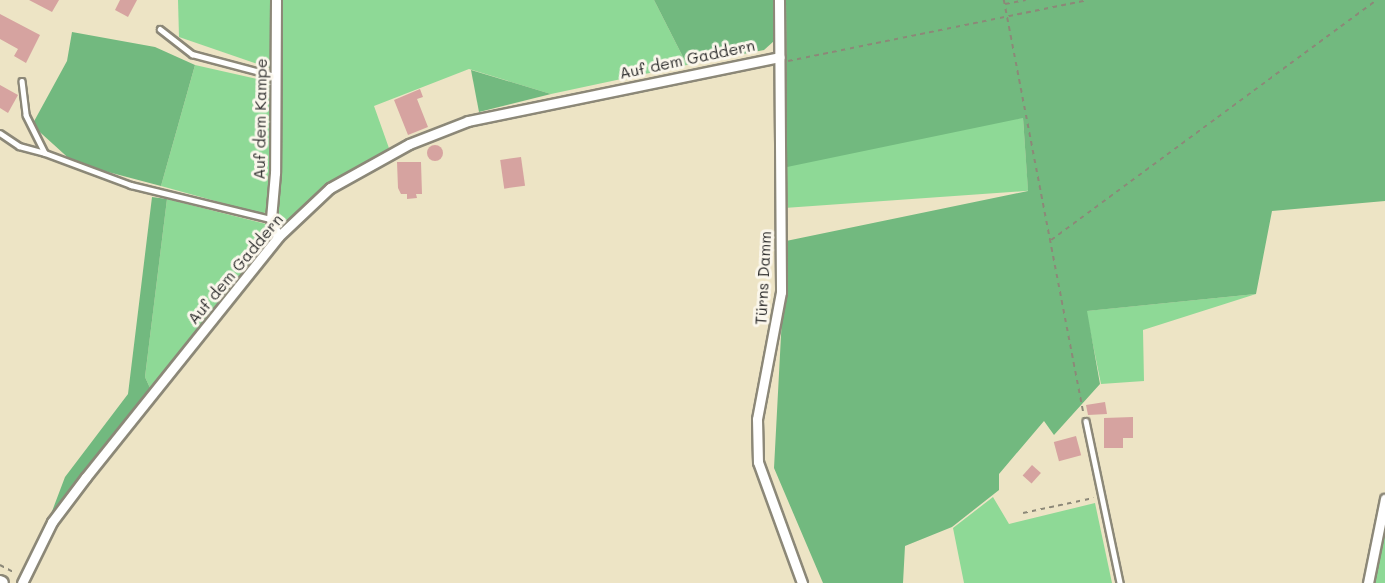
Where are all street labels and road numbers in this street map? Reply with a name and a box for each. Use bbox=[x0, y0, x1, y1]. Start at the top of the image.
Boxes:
street label: Auf dem Gaddern bbox=[618, 35, 756, 83]
street label: Auf dem Kampe bbox=[249, 58, 271, 180]
street label: Auf dem Gaddern bbox=[183, 210, 287, 328]
street label: Türns Damm bbox=[751, 231, 775, 325]

